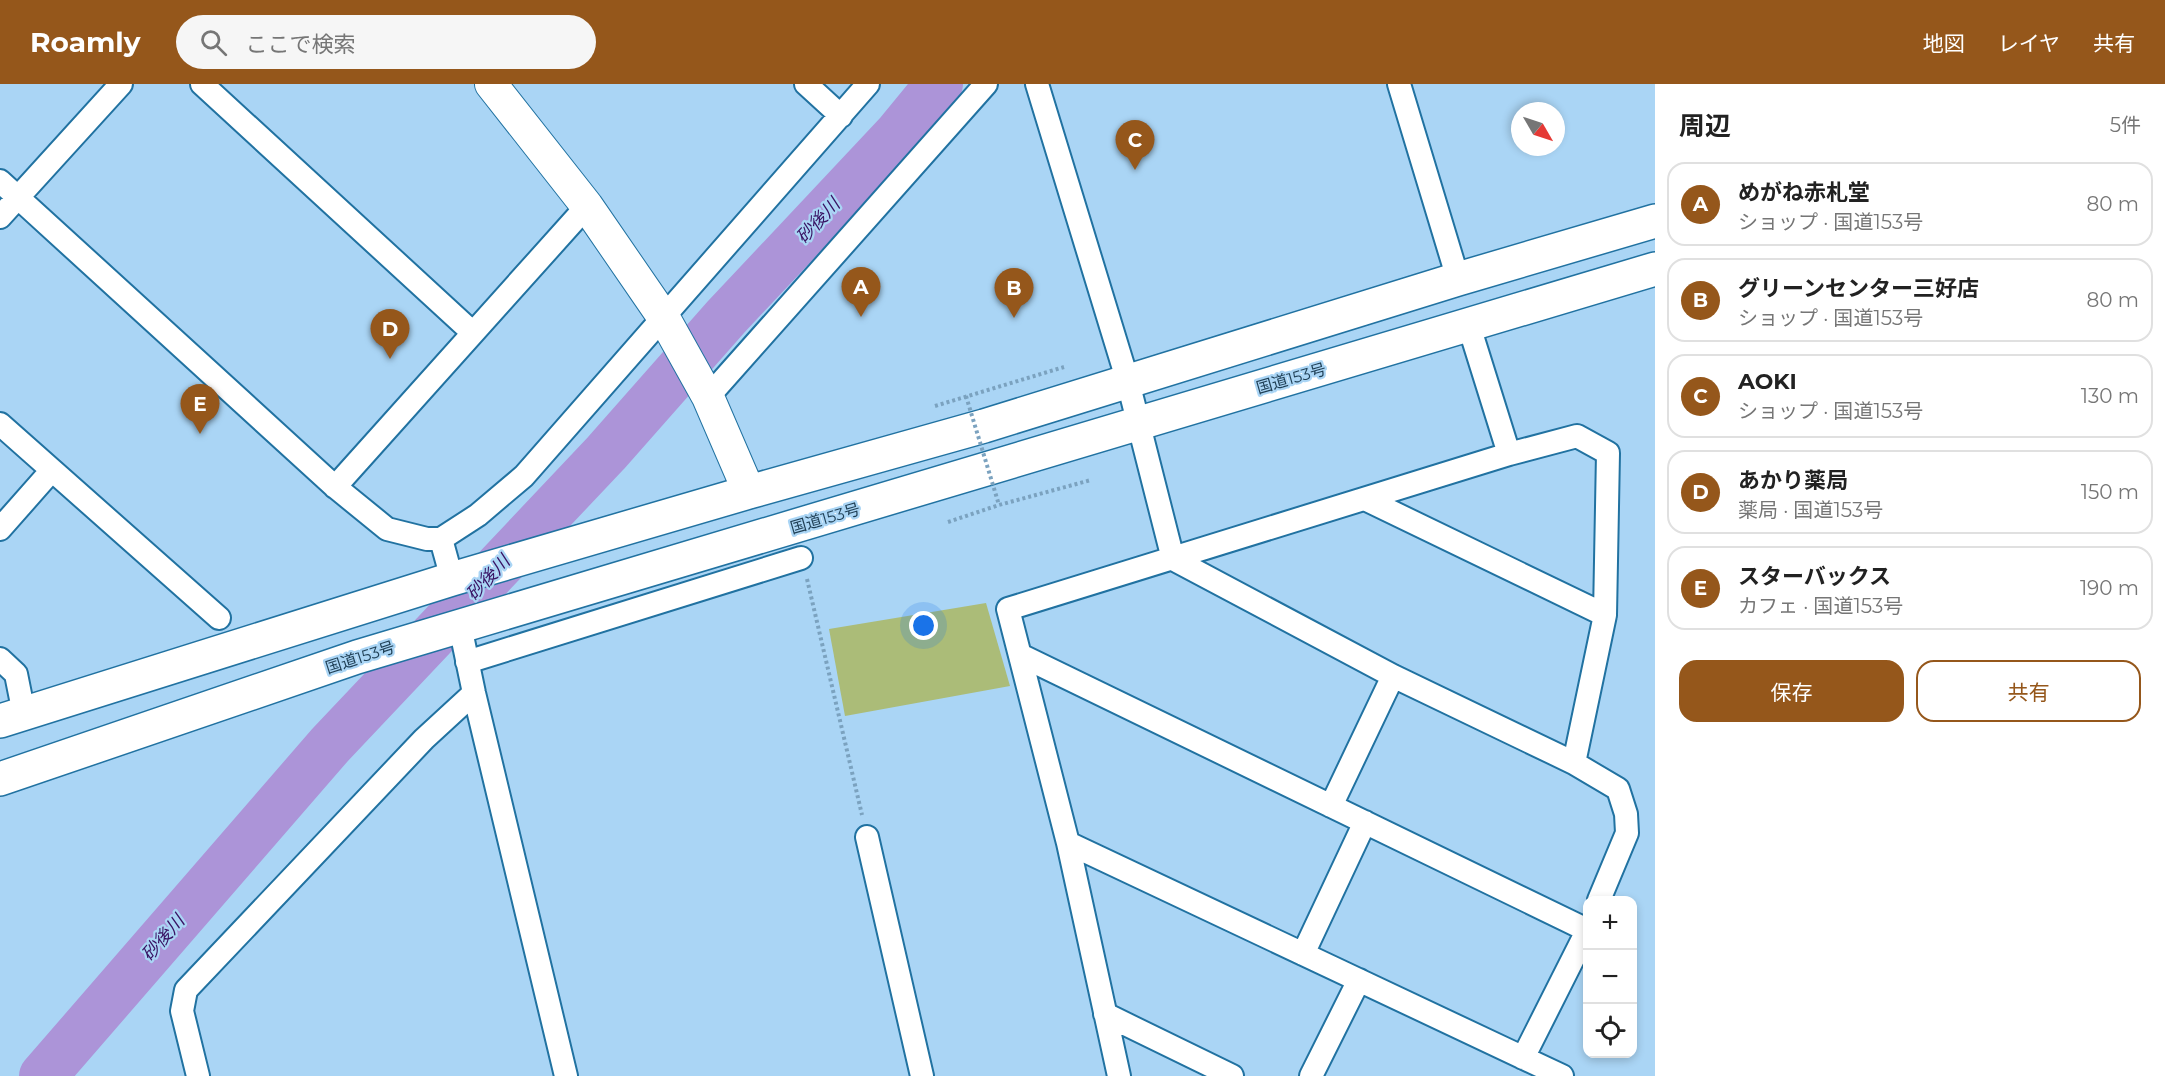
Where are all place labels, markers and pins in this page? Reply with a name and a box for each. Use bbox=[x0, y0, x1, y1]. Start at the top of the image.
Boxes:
pin: C bbox=[1116, 120, 1154, 170]
pin: A bbox=[842, 268, 880, 317]
pin: B bbox=[994, 268, 1034, 318]
pin: D bbox=[370, 310, 410, 359]
pin: E bbox=[180, 384, 220, 434]

